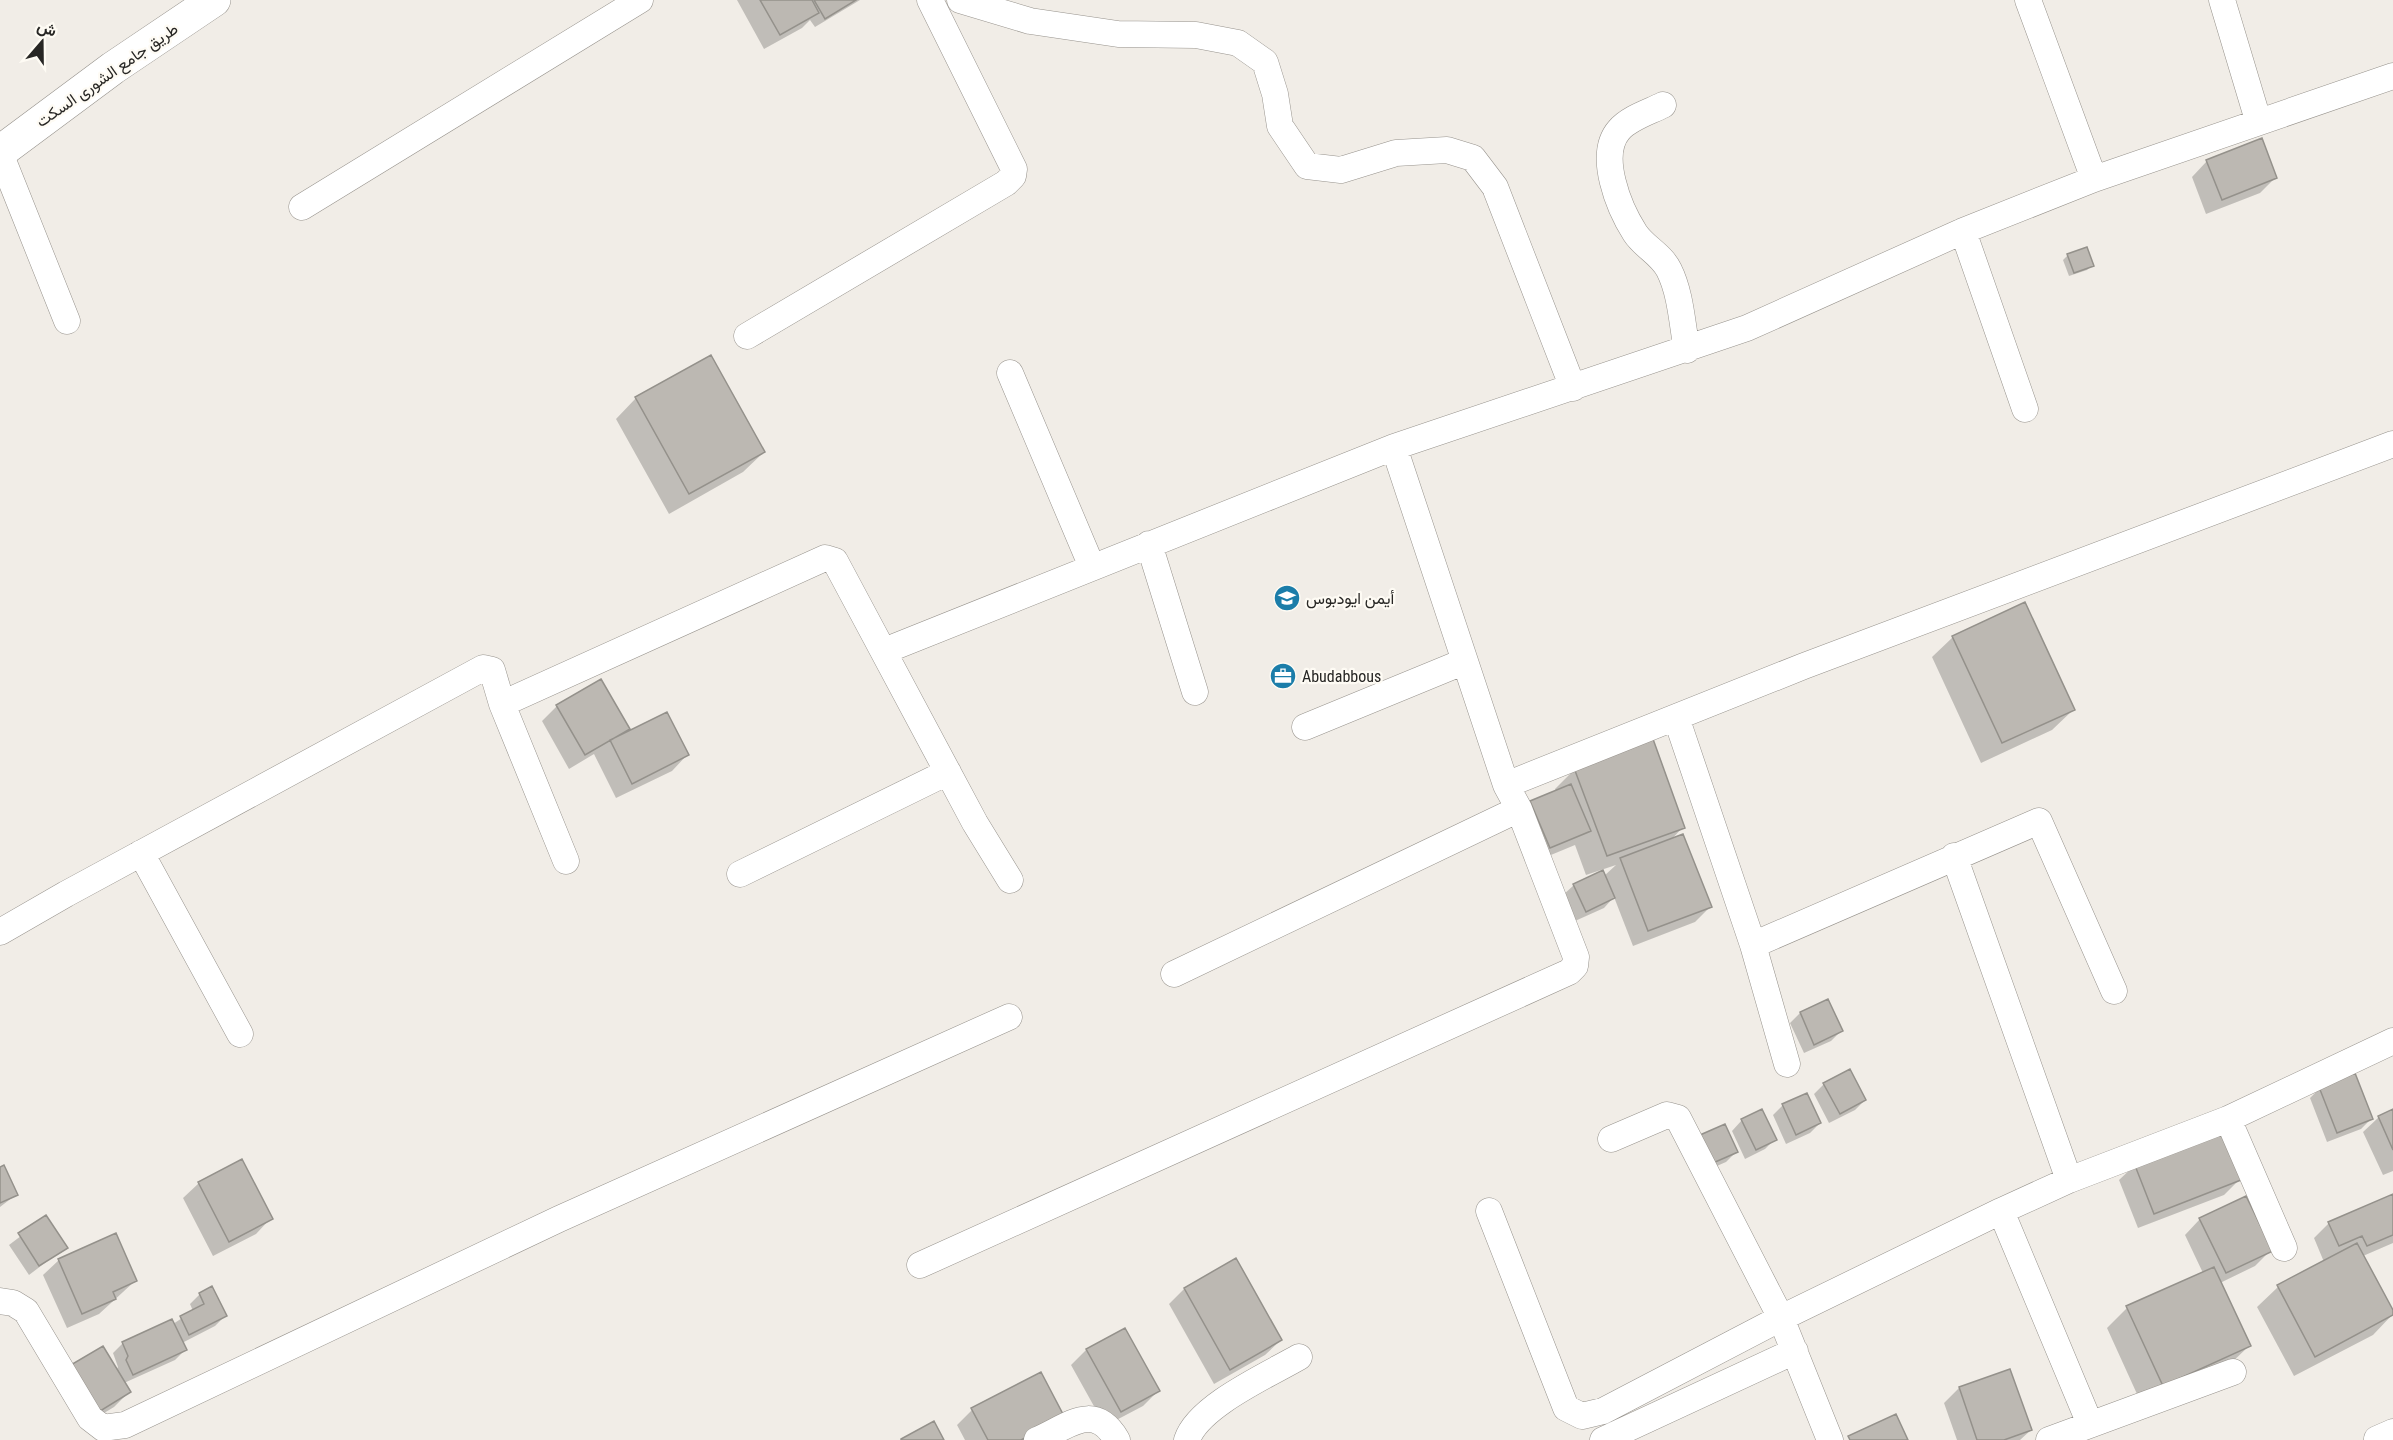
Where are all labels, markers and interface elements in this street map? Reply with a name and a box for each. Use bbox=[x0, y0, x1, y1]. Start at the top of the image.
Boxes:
north arrow bbox=[12, 12, 72, 72]
street label: طريق جامع الشورى السكت bbox=[32, 19, 182, 131]
school or university icon: أيمن ايودبوس bbox=[1272, 583, 1302, 613]
place label: أيمن ايودبوس bbox=[1306, 589, 1394, 609]
office icon: Abudabbous bbox=[1268, 661, 1298, 691]
place label: Abudabbous bbox=[1302, 667, 1381, 686]

